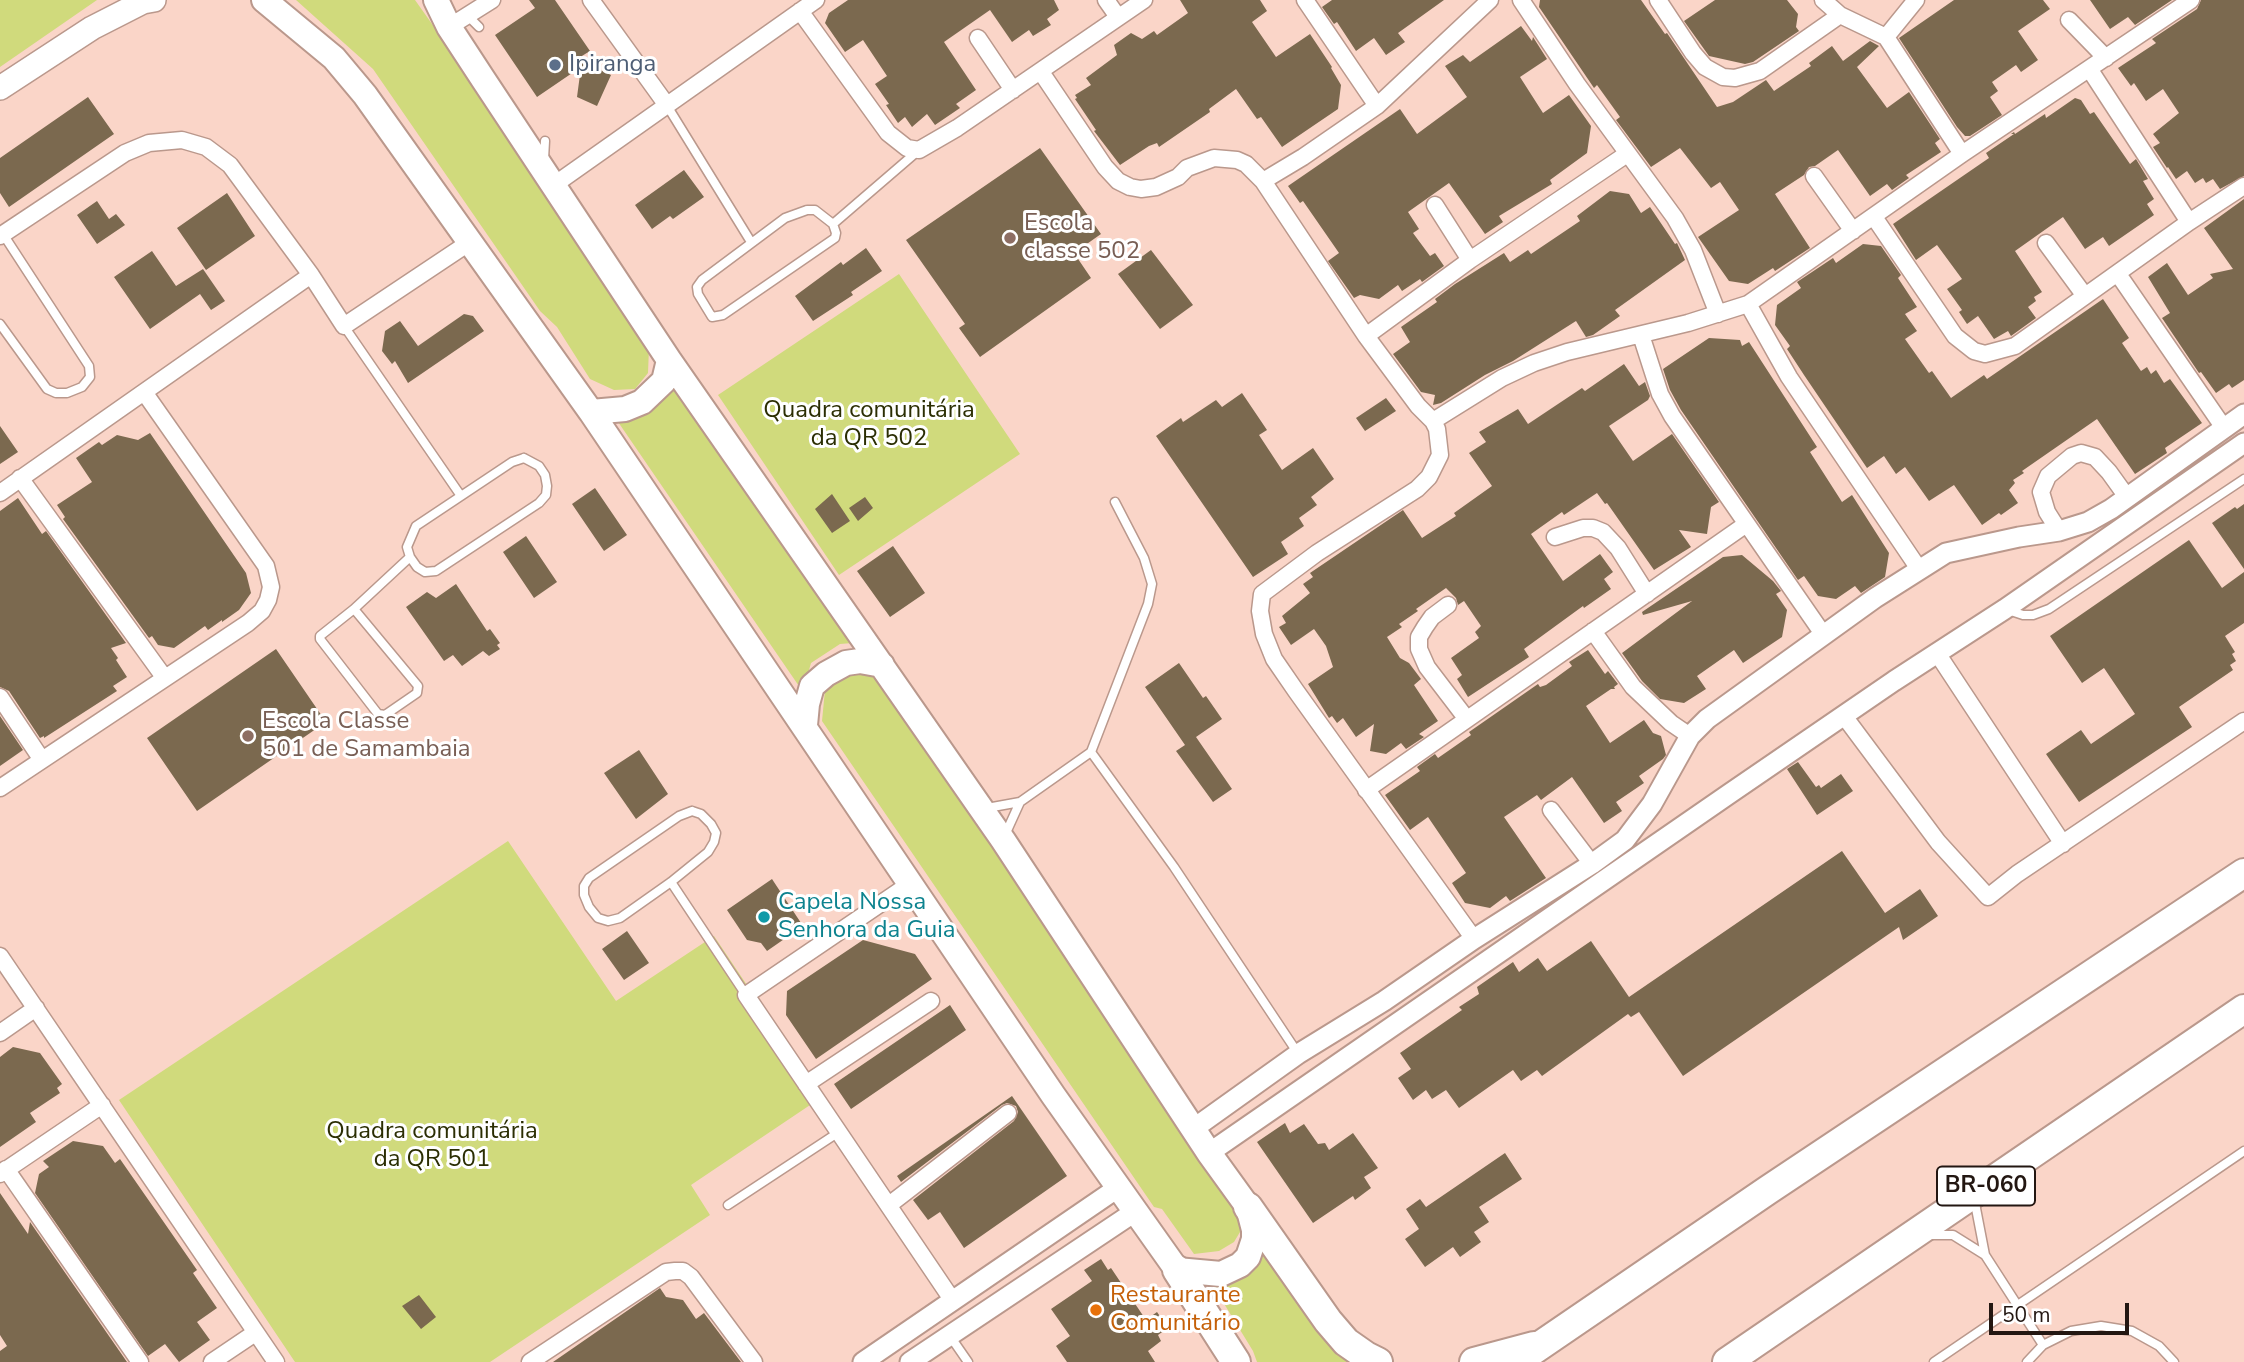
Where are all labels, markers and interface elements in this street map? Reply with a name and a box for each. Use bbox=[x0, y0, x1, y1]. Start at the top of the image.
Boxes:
place label: Ipiranga bbox=[569, 51, 656, 79]
marker: Ipiranga bbox=[547, 57, 563, 73]
place label: Escola classe 502 bbox=[1024, 210, 1140, 266]
marker: Escola classe 502 bbox=[1002, 230, 1018, 246]
park label: Quadra comunitária da QR 502 bbox=[763, 397, 975, 453]
place label: Escola Classe 501 de Samambaia bbox=[262, 708, 471, 764]
marker: Escola Classe 501 de Samambaia bbox=[240, 728, 256, 744]
place label: Capela Nossa Senhora da Guia bbox=[778, 889, 956, 945]
marker: Capela Nossa Senhora da Guia bbox=[756, 909, 772, 925]
park label: Quadra comunitária da QR 501 bbox=[326, 1118, 538, 1174]
road number: BR-060 bbox=[1937, 1166, 2035, 1205]
place label: Restaurante Comunitário bbox=[1110, 1282, 1240, 1338]
scale bar bbox=[1992, 1288, 2132, 1332]
text: 50 m bbox=[2002, 1301, 2051, 1329]
marker: Restaurante Comunitário bbox=[1088, 1302, 1104, 1318]

